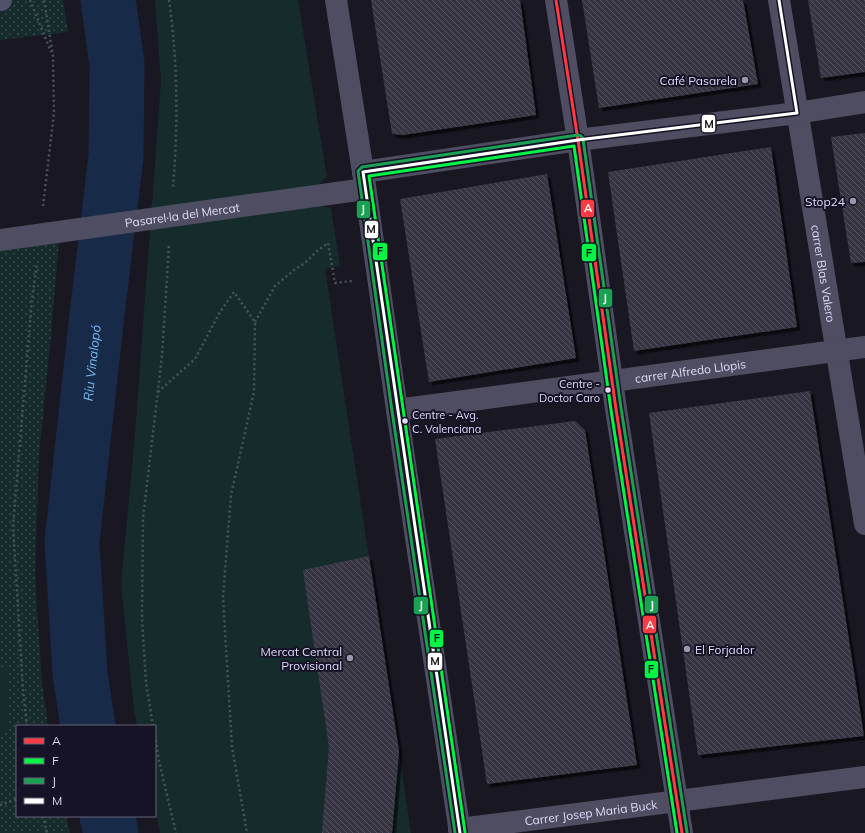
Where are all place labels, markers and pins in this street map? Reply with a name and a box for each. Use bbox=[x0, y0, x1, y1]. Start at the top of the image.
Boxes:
place label: Café Pasarela bbox=[660, 73, 737, 88]
marker: Café Pasarela bbox=[740, 75, 750, 85]
place label: Stop24 bbox=[805, 194, 845, 209]
marker: Stop24 bbox=[848, 196, 858, 206]
place label: Centre - Doctor Caro bbox=[539, 377, 600, 405]
marker: Centre - Doctor Caro bbox=[603, 385, 613, 395]
place label: Centre - Avg. C. Valenciana bbox=[412, 408, 481, 436]
marker: Centre - Avg. C. Valenciana bbox=[400, 416, 410, 426]
place label: El Forjador bbox=[695, 642, 755, 657]
place label: Mercat Central Provisional bbox=[261, 644, 342, 673]
marker: El Forjador bbox=[682, 644, 692, 654]
marker: Mercat Central Provisional bbox=[345, 653, 355, 663]

